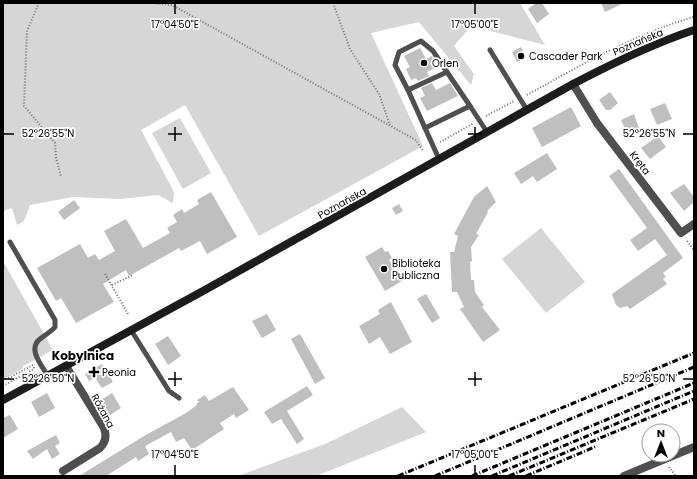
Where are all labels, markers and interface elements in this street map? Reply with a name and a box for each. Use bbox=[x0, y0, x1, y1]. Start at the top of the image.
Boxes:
text: 17°04'50"E bbox=[151, 17, 199, 32]
text: 17°05'00"E bbox=[451, 17, 499, 32]
street label: Poznańska bbox=[610, 25, 666, 59]
place label: Cascader Park bbox=[529, 49, 603, 64]
marker: Cascader Park bbox=[516, 51, 526, 61]
place label: Orlen bbox=[432, 56, 459, 71]
marker: Orlen bbox=[419, 58, 429, 68]
text: 52°26'55"N bbox=[22, 126, 74, 141]
text: 52°26'55"N bbox=[623, 126, 675, 141]
street label: Kręta bbox=[626, 148, 654, 178]
street label: Poznańska bbox=[315, 183, 369, 223]
place label: Biblioteka Publiczna bbox=[392, 256, 440, 283]
marker: Biblioteka Publiczna bbox=[379, 264, 389, 274]
district label: Kobylnica bbox=[52, 347, 114, 364]
place label: Peonia bbox=[102, 365, 136, 380]
marker: Peonia bbox=[89, 367, 99, 377]
text: 52°26'50"N bbox=[22, 371, 74, 386]
text: 52°26'50"N bbox=[623, 371, 675, 386]
street label: Różana bbox=[87, 391, 119, 431]
north arrow bbox=[641, 423, 681, 463]
text: N bbox=[657, 425, 665, 441]
text: 17°04'50"E bbox=[151, 447, 199, 462]
text: 17°05'00"E bbox=[451, 447, 499, 462]

